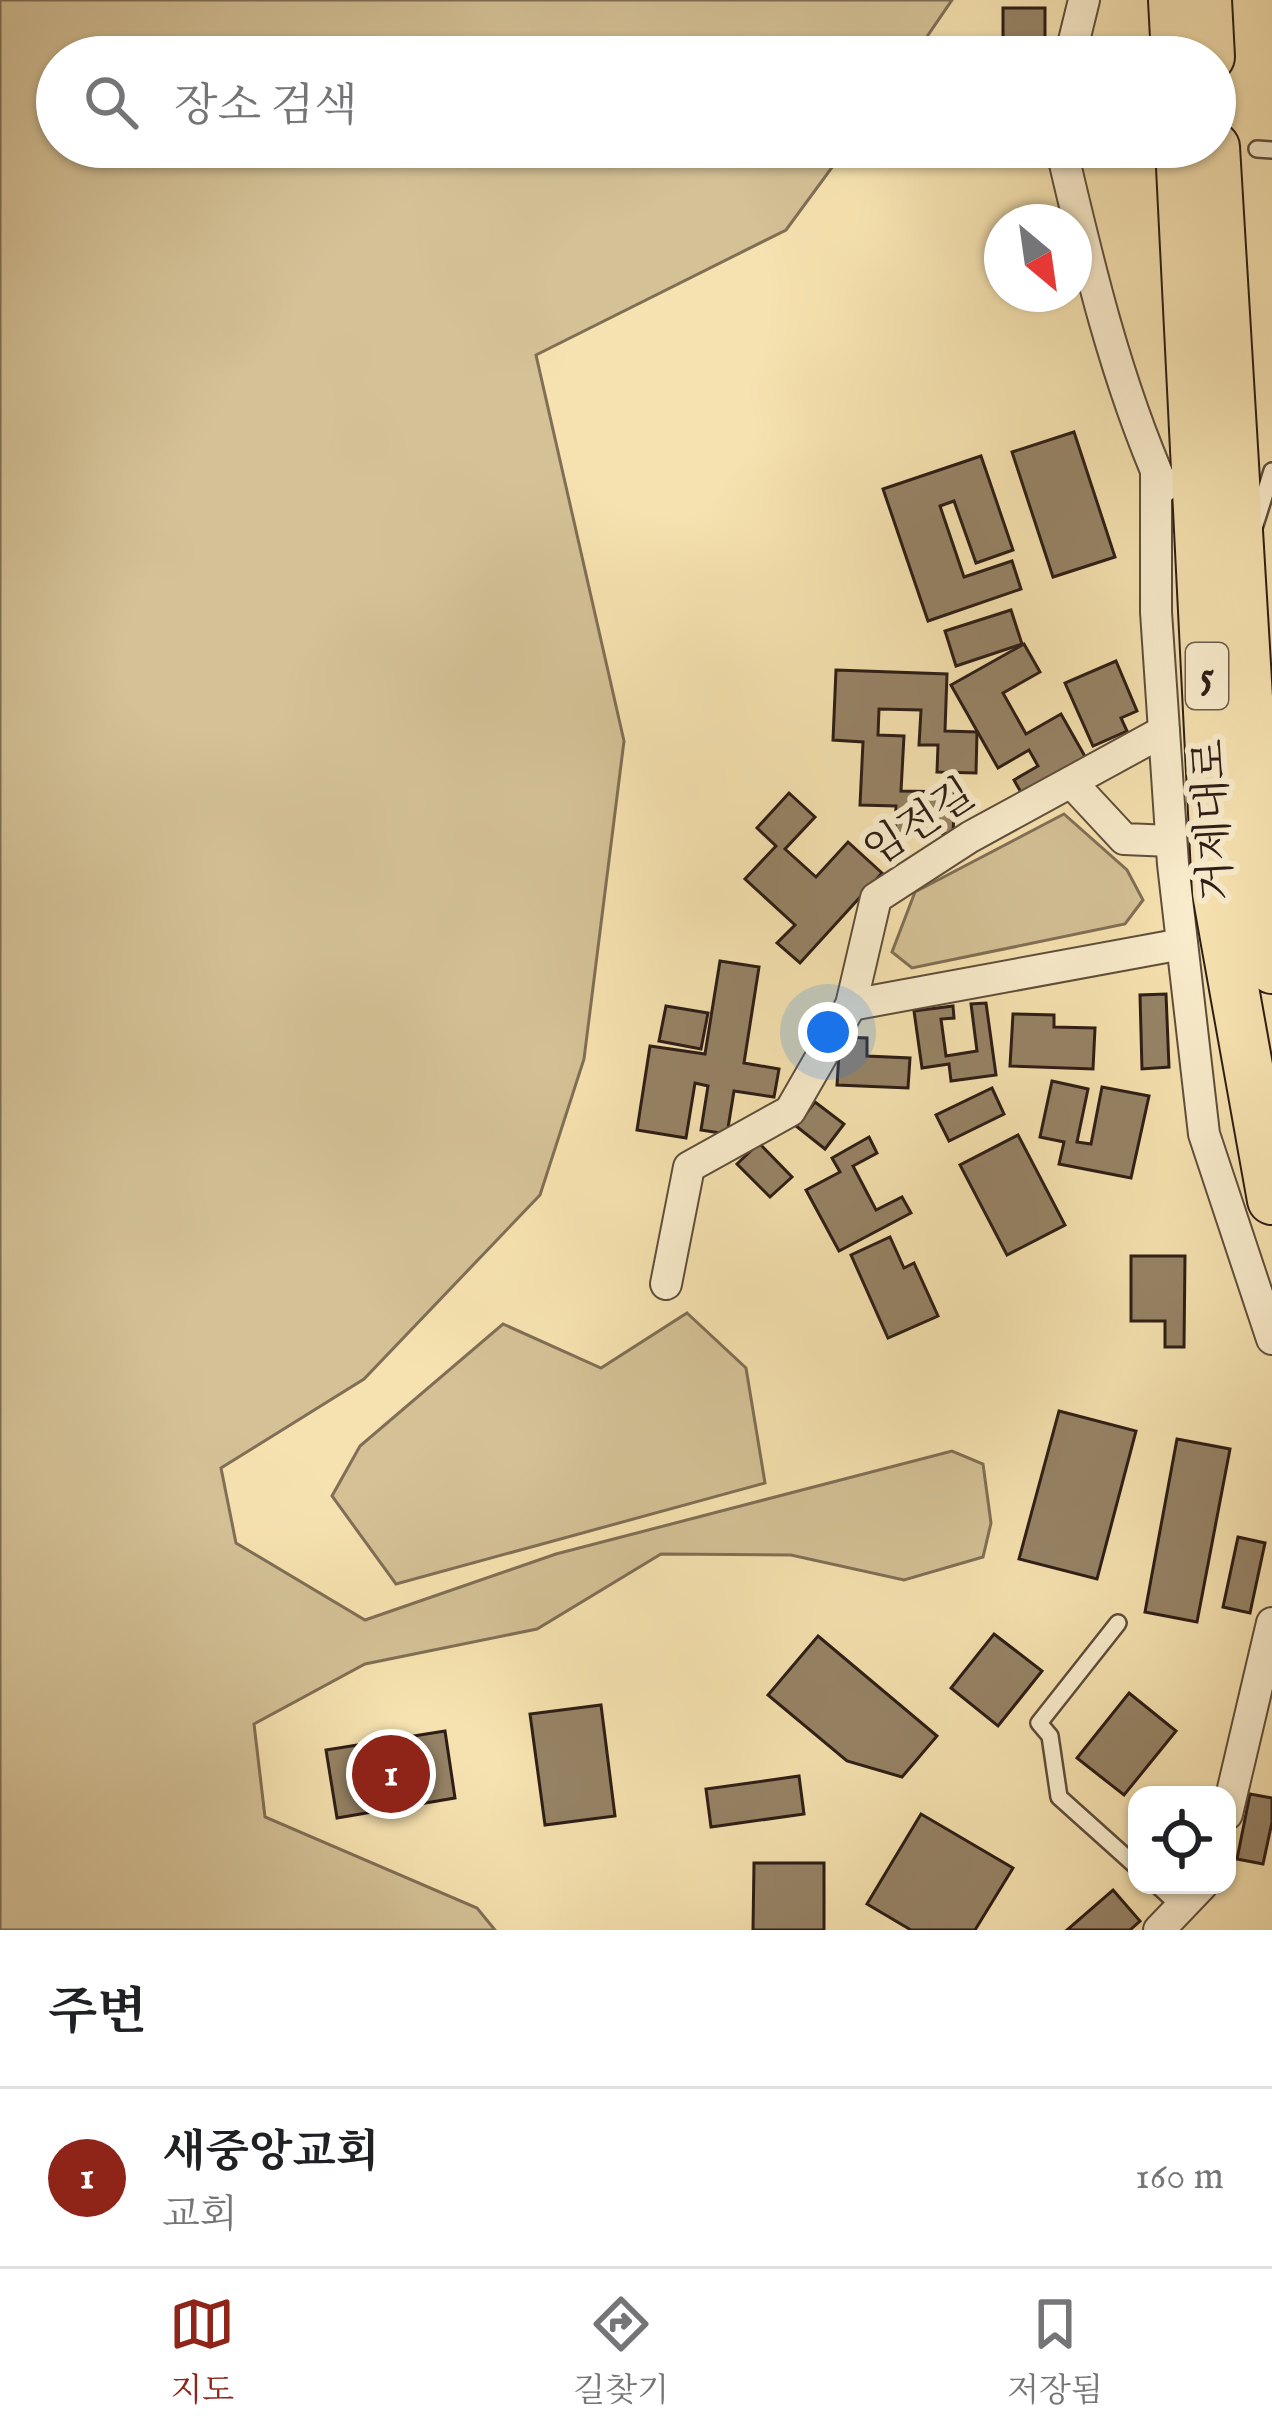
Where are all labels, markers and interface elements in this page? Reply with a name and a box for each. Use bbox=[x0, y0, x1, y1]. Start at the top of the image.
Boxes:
search box bbox=[36, 36, 1236, 168]
icon: search bbox=[78, 69, 144, 135]
text: 장소 검색 bbox=[174, 79, 358, 136]
north arrow bbox=[984, 204, 1092, 312]
road number: 5 bbox=[1186, 643, 1228, 709]
street label: 거제대로 bbox=[1184, 738, 1246, 902]
street label: 임전길 bbox=[855, 769, 985, 879]
your location bbox=[798, 1002, 858, 1062]
pin: 1 bbox=[352, 1729, 430, 1819]
map controls bbox=[1128, 1786, 1236, 1894]
button: locate bbox=[1128, 1786, 1236, 1894]
text: 주변 bbox=[48, 1982, 147, 2047]
text: 새중앙교회 bbox=[162, 2125, 379, 2182]
text: 1 bbox=[80, 2153, 94, 2202]
text: 160 m bbox=[1135, 2153, 1224, 2202]
text: 교회 bbox=[162, 2192, 237, 2241]
tab: 지도 bbox=[169, 2291, 235, 2413]
tab: 길찾기 bbox=[573, 2291, 669, 2413]
tab: 저장됨 bbox=[1007, 2291, 1103, 2413]

